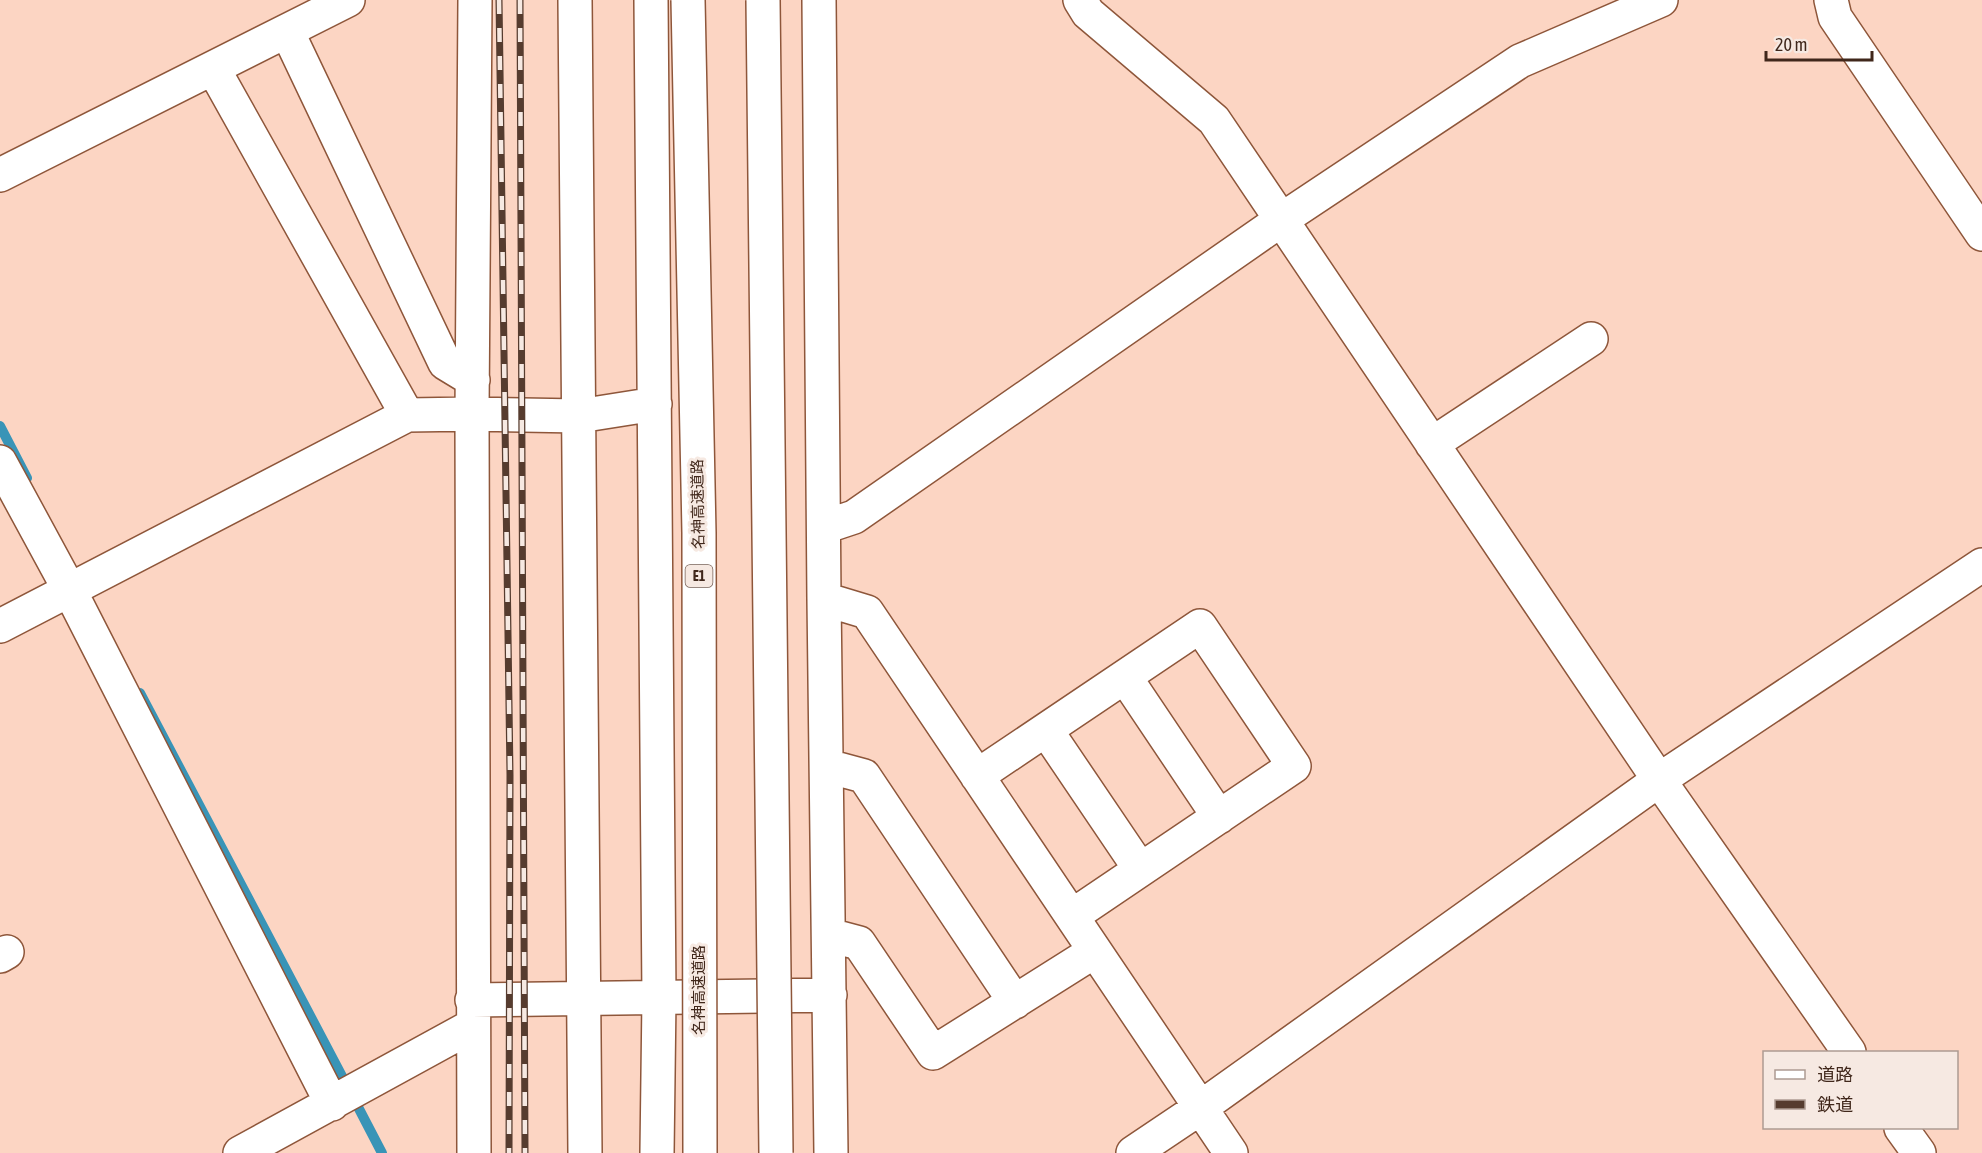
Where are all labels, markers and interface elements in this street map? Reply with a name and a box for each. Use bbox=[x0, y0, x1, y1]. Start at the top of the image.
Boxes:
scale bar bbox=[1766, 24, 1872, 62]
text: 20 m bbox=[1775, 34, 1807, 55]
street label: 名神高速道路 bbox=[688, 459, 707, 549]
road number: E1 bbox=[686, 565, 712, 587]
street label: 名神高速道路 bbox=[690, 945, 707, 1035]
legend bbox=[1763, 1051, 1958, 1129]
text: 道路 bbox=[1817, 1064, 1853, 1085]
text: 鉄道 bbox=[1817, 1094, 1853, 1115]

